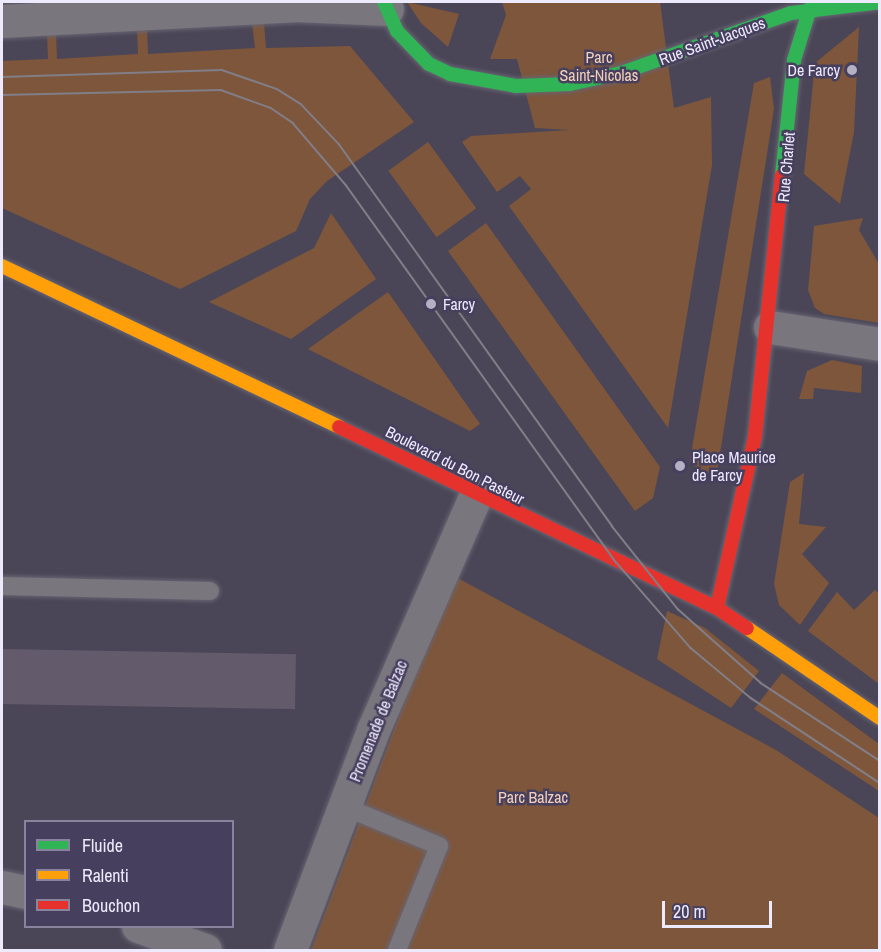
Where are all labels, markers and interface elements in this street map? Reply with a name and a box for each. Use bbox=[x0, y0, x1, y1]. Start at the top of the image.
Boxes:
street label: Rue Saint-Jacques bbox=[656, 13, 768, 69]
park label: Parc Saint-Nicolas bbox=[560, 47, 638, 85]
place label: De Farcy bbox=[787, 60, 840, 80]
marker: De Farcy bbox=[845, 63, 859, 77]
street label: Rue Charlet bbox=[773, 131, 799, 203]
place label: Farcy bbox=[443, 294, 475, 314]
marker: Farcy bbox=[424, 297, 438, 311]
street label: Boulevard du Bon Pasteur bbox=[382, 422, 528, 508]
place label: Place Maurice de Farcy bbox=[692, 447, 776, 485]
marker: Place Maurice de Farcy bbox=[673, 459, 687, 473]
street label: Promenade de Balzac bbox=[345, 658, 411, 784]
park label: Parc Balzac bbox=[498, 787, 568, 807]
legend bbox=[24, 820, 234, 928]
text: Fluide bbox=[82, 833, 123, 858]
text: Ralenti bbox=[82, 863, 129, 888]
scale bar bbox=[665, 889, 774, 927]
text: Bouchon bbox=[82, 893, 140, 918]
text: 20 m bbox=[673, 899, 706, 924]

